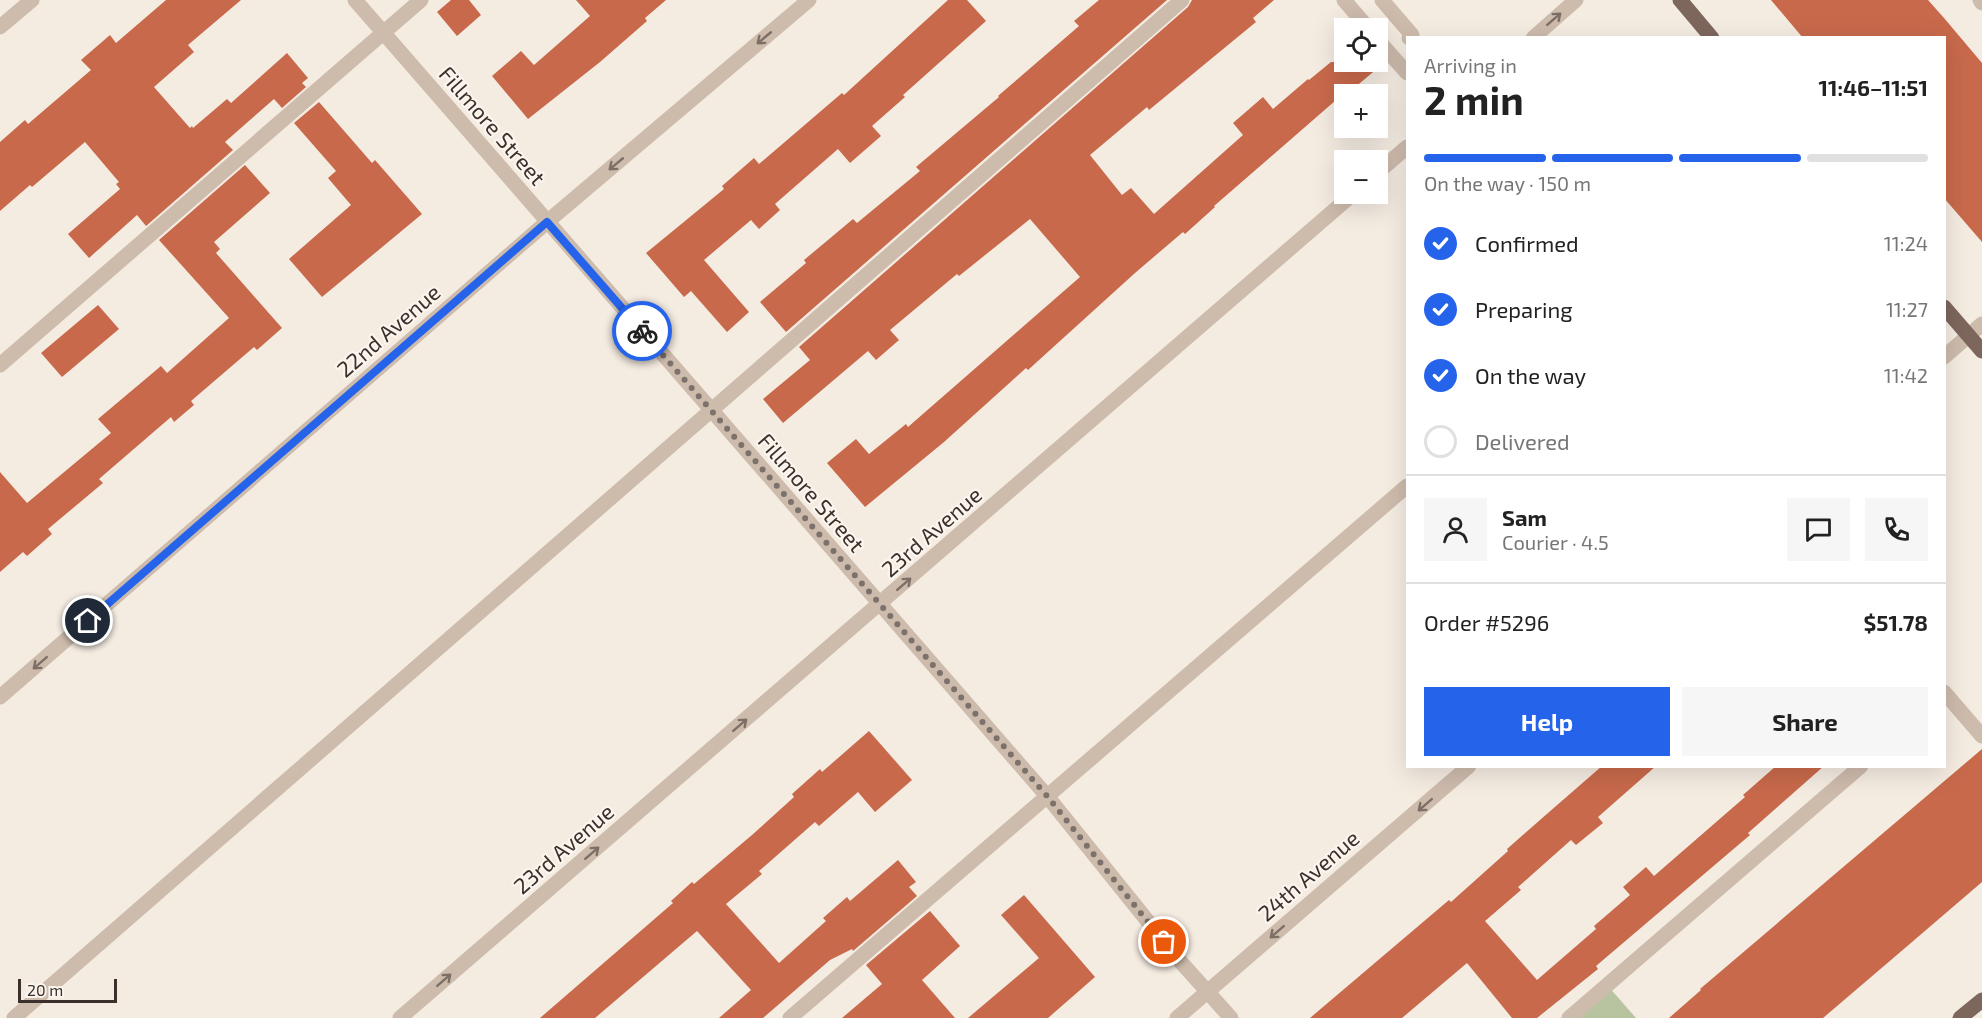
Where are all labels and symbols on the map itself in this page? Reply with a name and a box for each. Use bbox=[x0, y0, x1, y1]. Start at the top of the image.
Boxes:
one-way arrow bbox=[1547, 12, 1562, 26]
one-way arrow bbox=[757, 31, 772, 45]
street label: Fillmore Street bbox=[434, 60, 552, 190]
one-way arrow bbox=[609, 157, 624, 171]
street label: 22nd Avenue bbox=[331, 278, 445, 382]
courier bbox=[612, 301, 672, 361]
street label: Fillmore Street bbox=[753, 427, 871, 557]
street label: 23rd Avenue bbox=[876, 481, 986, 581]
one-way arrow bbox=[896, 578, 912, 591]
pin bbox=[62, 595, 113, 646]
one-way arrow bbox=[32, 656, 47, 670]
one-way arrow bbox=[732, 719, 748, 732]
street label: 23rd Avenue bbox=[508, 798, 618, 898]
one-way arrow bbox=[1418, 798, 1433, 812]
street label: 24th Avenue bbox=[1252, 824, 1364, 926]
one-way arrow bbox=[584, 846, 600, 859]
pin bbox=[1138, 916, 1189, 967]
one-way arrow bbox=[1270, 925, 1285, 939]
one-way arrow bbox=[436, 973, 451, 987]
scale bar bbox=[18, 976, 117, 1004]

